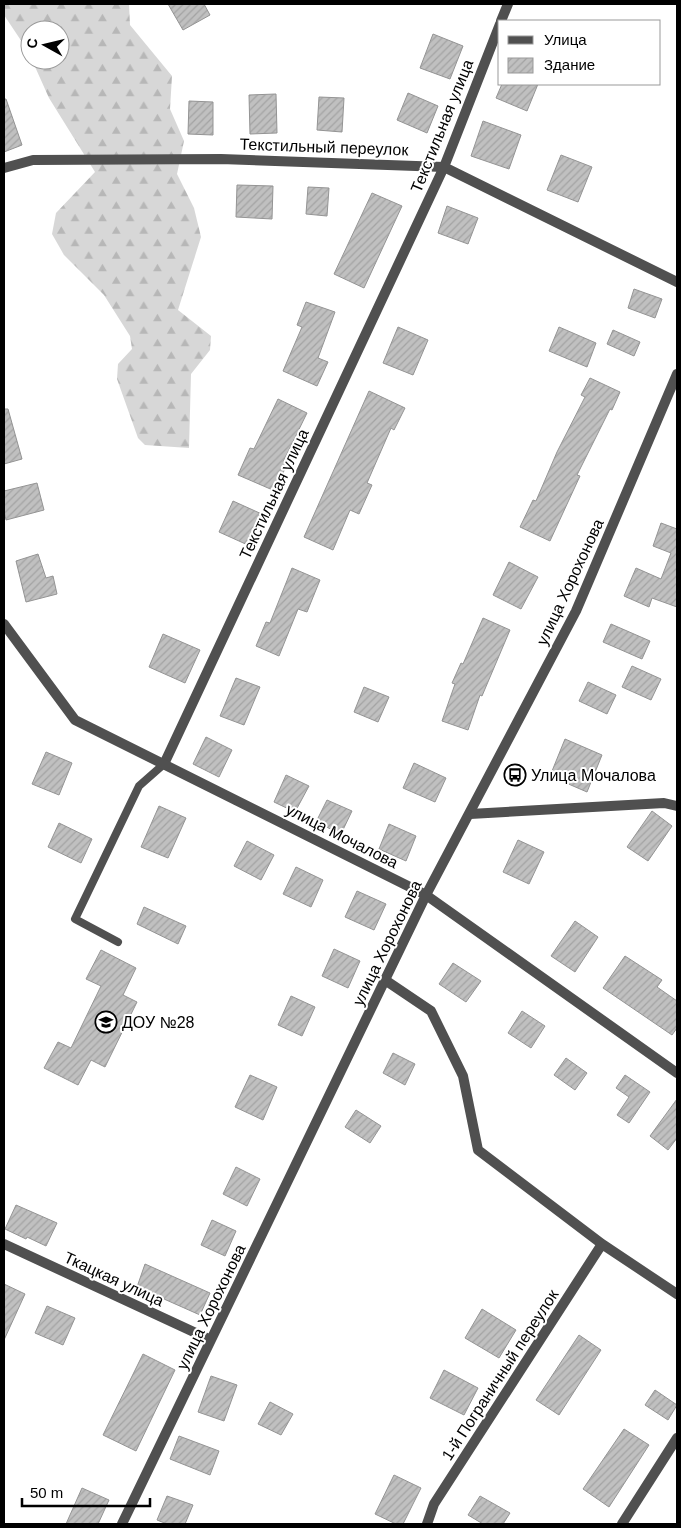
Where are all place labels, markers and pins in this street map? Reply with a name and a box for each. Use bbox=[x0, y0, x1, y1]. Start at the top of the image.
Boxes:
bus stop icon: Улица Мочалова bbox=[503, 763, 527, 787]
place label: Улица Мочалова bbox=[531, 767, 656, 784]
school or university icon: ДОУ №28 bbox=[94, 1010, 118, 1034]
place label: ДОУ №28 bbox=[122, 1014, 195, 1031]

